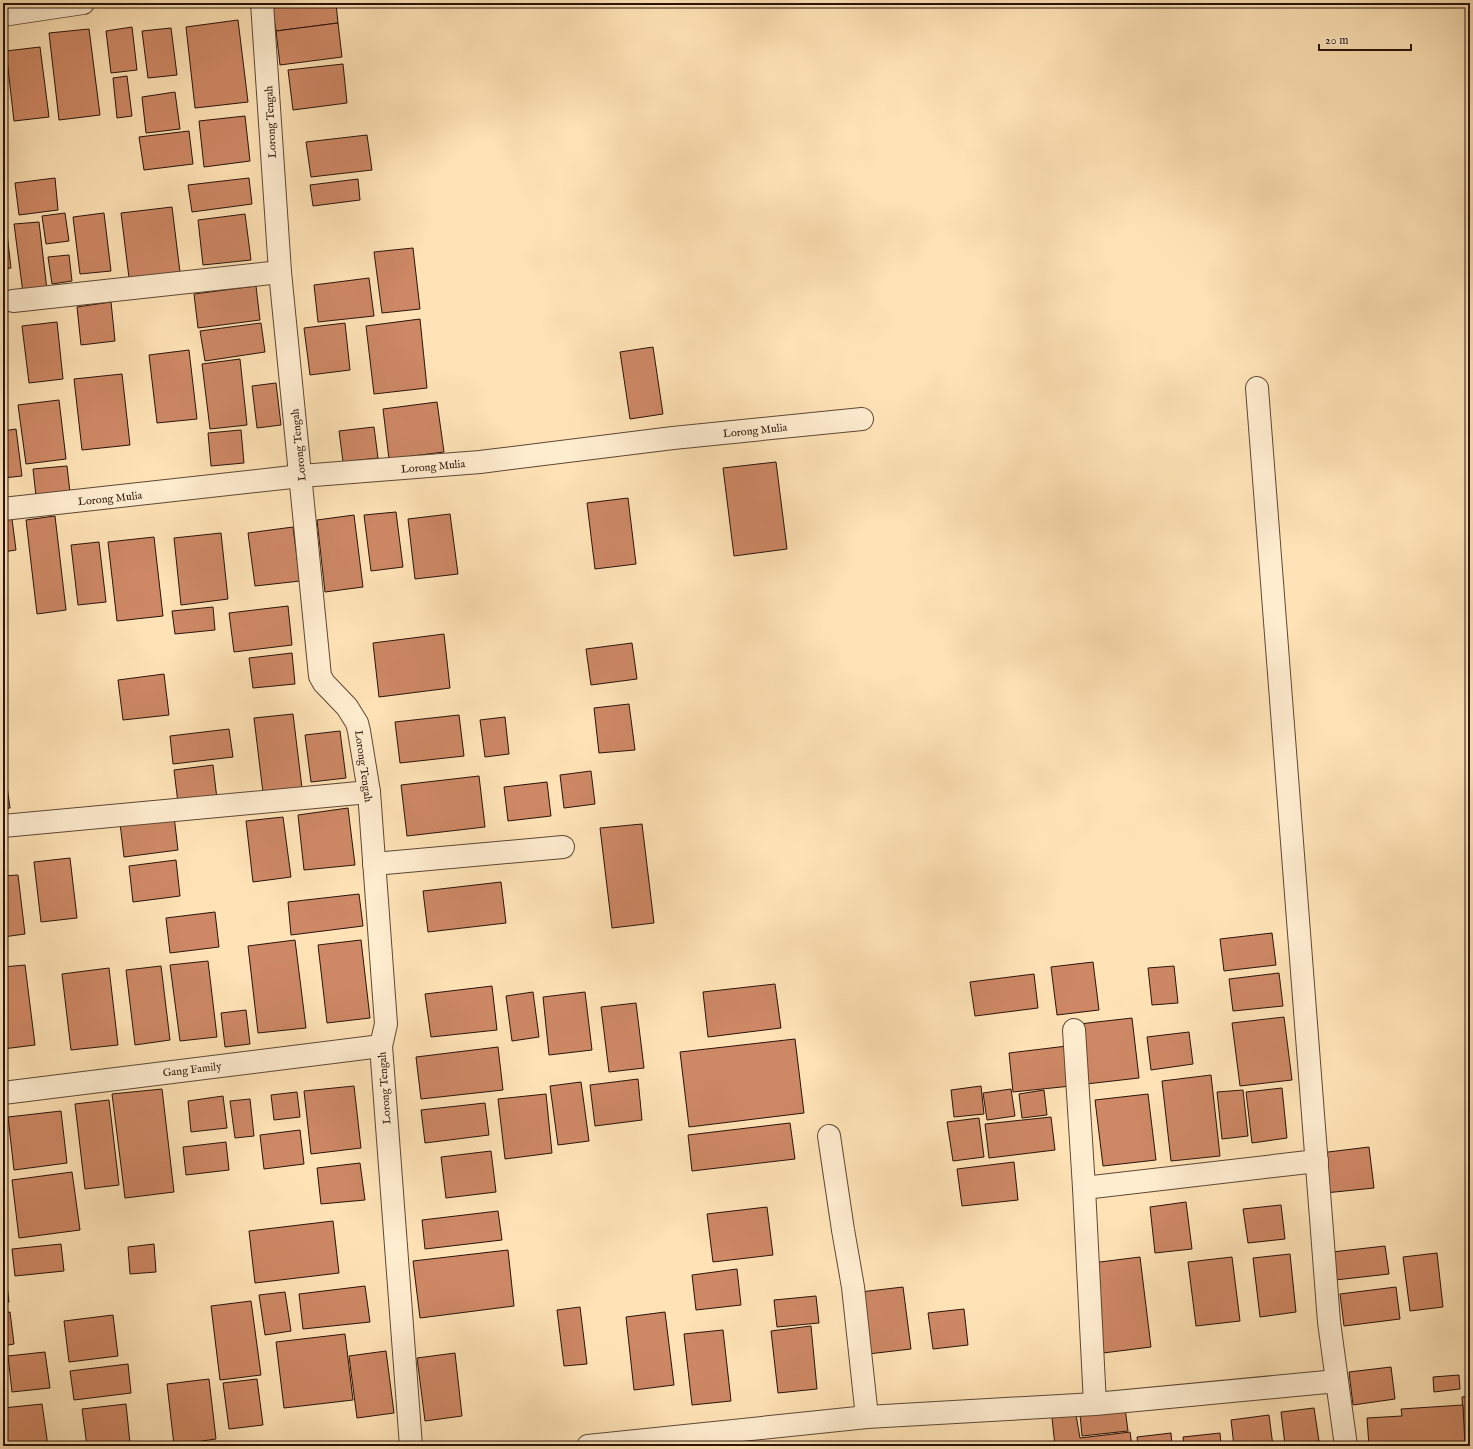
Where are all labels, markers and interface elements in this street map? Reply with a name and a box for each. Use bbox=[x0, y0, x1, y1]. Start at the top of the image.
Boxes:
scale bar bbox=[1319, 26, 1411, 52]
text: 20 m bbox=[1325, 33, 1348, 48]
street label: Lorong Tengah bbox=[262, 85, 280, 159]
street label: Lorong Tengah bbox=[288, 408, 310, 482]
street label: Lorong Mulia bbox=[722, 421, 788, 441]
street label: Lorong Mulia bbox=[400, 457, 466, 477]
street label: Lorong Mulia bbox=[77, 489, 143, 509]
street label: Lorong Tengah bbox=[351, 729, 375, 803]
street label: Lorong Tengah bbox=[375, 1051, 395, 1125]
street label: Gang Family bbox=[162, 1059, 223, 1081]

